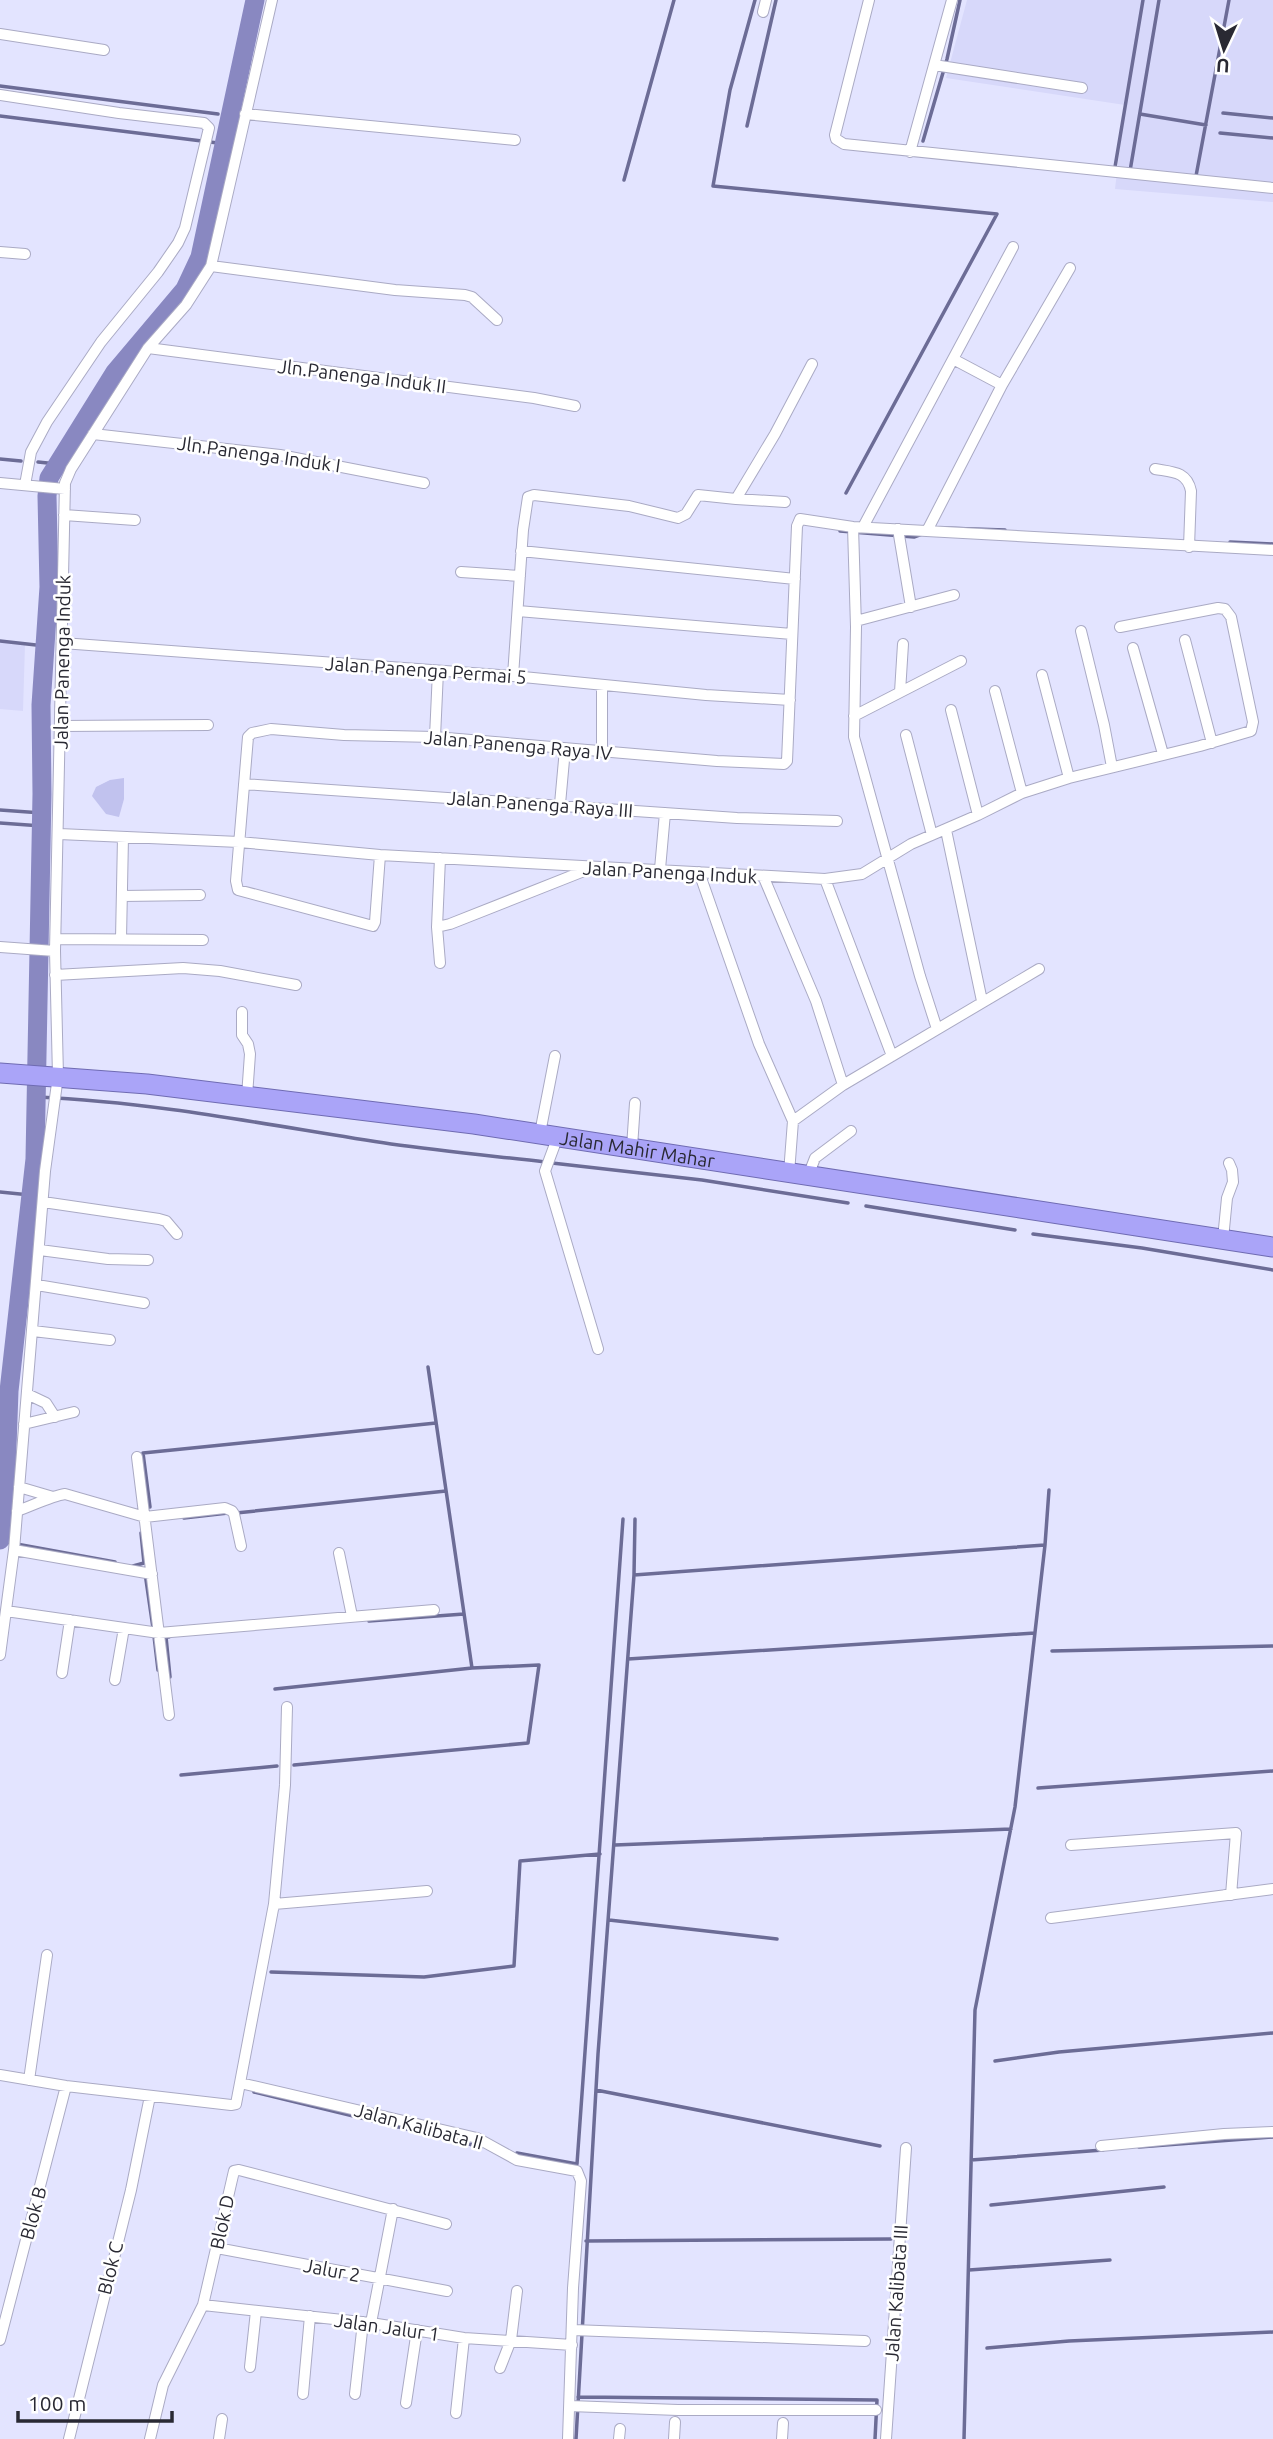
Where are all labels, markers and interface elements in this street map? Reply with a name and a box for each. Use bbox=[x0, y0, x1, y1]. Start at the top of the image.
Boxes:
north arrow bbox=[1189, 14, 1259, 84]
text: U bbox=[1215, 55, 1230, 77]
street label: Jln.Panenga Induk II bbox=[277, 355, 447, 397]
street label: Jln.Panenga Induk I bbox=[176, 432, 342, 476]
street label: Jalan Panenga Induk bbox=[49, 574, 75, 749]
street label: Jalan Panenga Permai 5 bbox=[325, 652, 527, 688]
street label: Jalan Panenga Raya IV bbox=[423, 726, 613, 764]
street label: Jalan Panenga Raya III bbox=[446, 787, 634, 821]
street label: Jalan Panenga Induk bbox=[582, 856, 758, 888]
street label: Jalan Mahir Mahar bbox=[558, 1126, 716, 1172]
street label: Jalan Kalibata II bbox=[352, 2098, 486, 2154]
street label: Blok B bbox=[15, 2184, 51, 2242]
street label: Blok D bbox=[205, 2193, 239, 2251]
street label: Jalan Kalibata III bbox=[880, 2224, 912, 2362]
street label: Blok C bbox=[93, 2239, 127, 2297]
street label: Jalur 2 bbox=[302, 2254, 362, 2286]
street label: Jalan Jalur 1 bbox=[333, 2309, 441, 2345]
scale bar bbox=[18, 2380, 172, 2424]
text: 100 m bbox=[28, 2391, 86, 2415]

